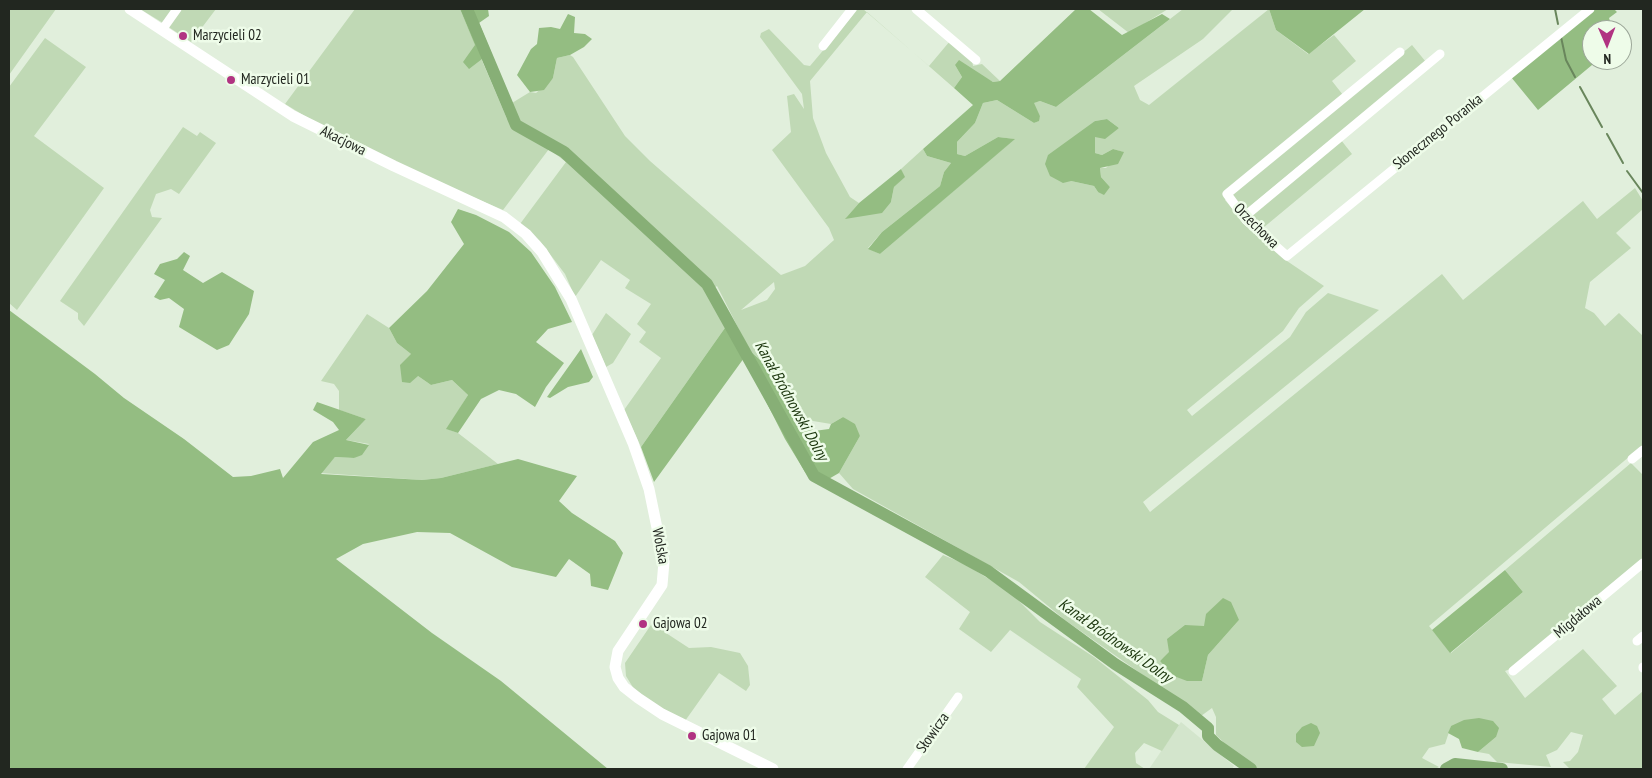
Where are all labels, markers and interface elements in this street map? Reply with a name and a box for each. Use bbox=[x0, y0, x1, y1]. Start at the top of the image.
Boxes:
north arrow bbox=[1582, 20, 1632, 70]
place label: Marzycieli 02 bbox=[193, 27, 262, 45]
marker: Marzycieli 02 bbox=[177, 30, 189, 42]
text: N bbox=[1603, 50, 1611, 68]
place label: Marzycieli 01 bbox=[241, 71, 310, 89]
marker: Marzycieli 01 bbox=[225, 74, 237, 86]
street label: Słonecznego Poranka bbox=[1390, 90, 1486, 174]
street label: Akacjowa bbox=[317, 122, 369, 160]
street label: Orzechowa bbox=[1230, 200, 1282, 252]
water label: Kanał Bródnowski Dolny bbox=[750, 338, 832, 464]
street label: Wolska bbox=[648, 527, 672, 565]
street label: Migdałowa bbox=[1551, 592, 1605, 642]
water label: Kanał Bródnowski Dolny bbox=[1055, 595, 1175, 687]
place label: Gajowa 02 bbox=[653, 615, 707, 633]
marker: Gajowa 02 bbox=[637, 618, 649, 630]
street label: Słowicza bbox=[913, 709, 953, 757]
place label: Gajowa 01 bbox=[702, 727, 756, 745]
marker: Gajowa 01 bbox=[686, 730, 698, 742]

